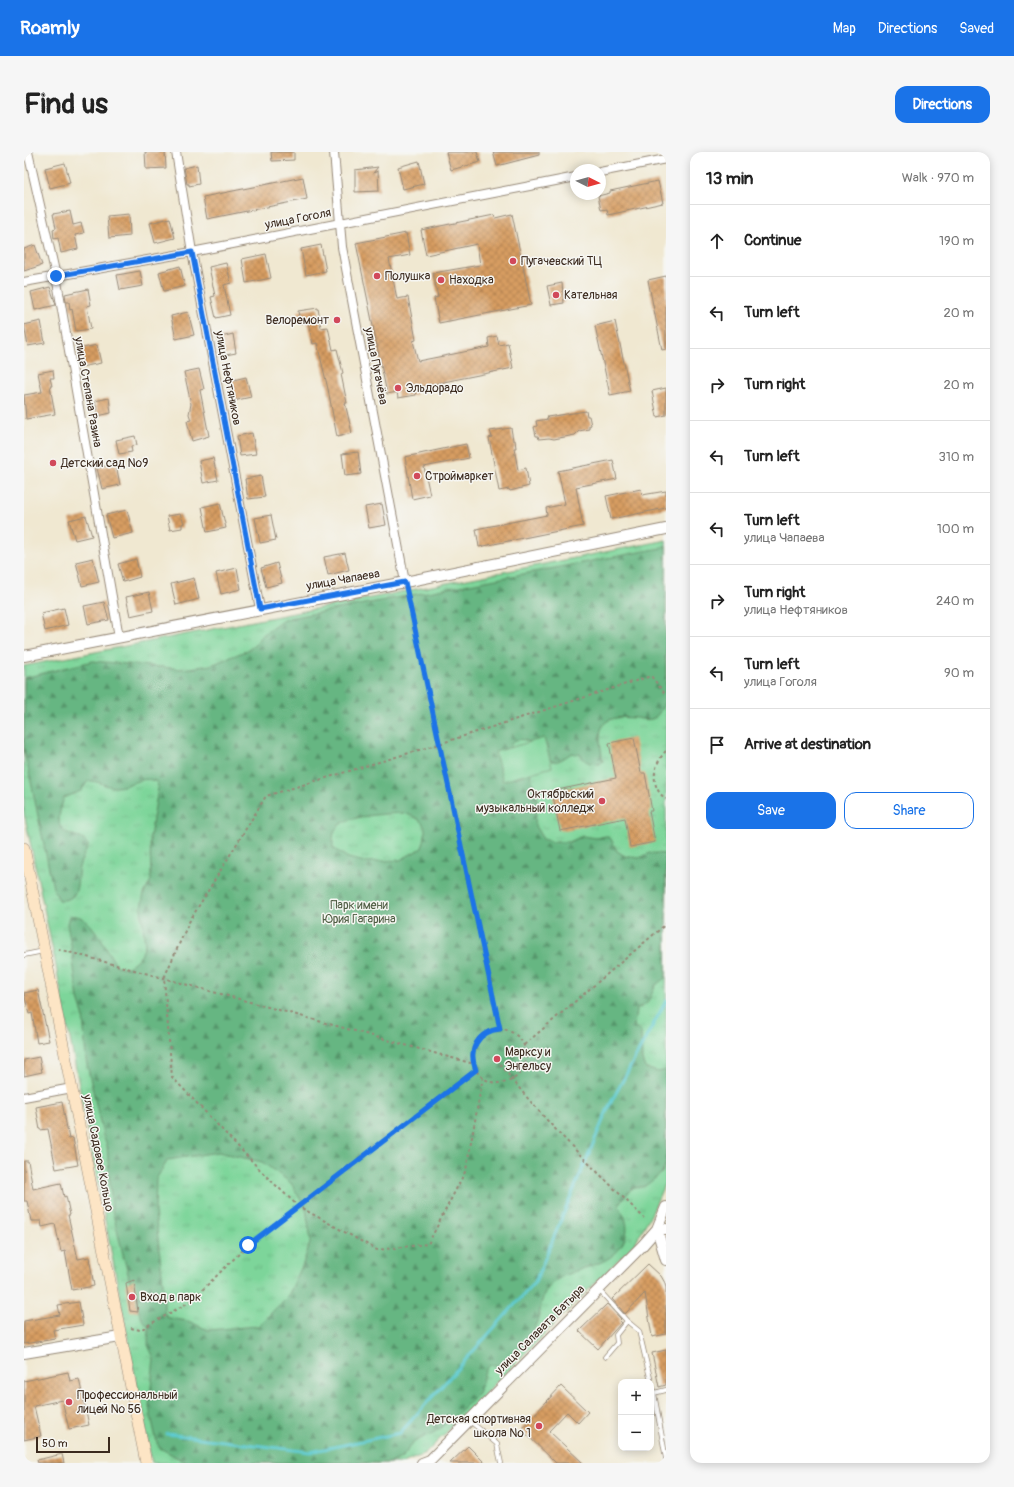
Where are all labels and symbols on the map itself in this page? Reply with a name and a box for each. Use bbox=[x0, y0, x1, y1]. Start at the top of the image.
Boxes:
north arrow bbox=[570, 164, 606, 200]
street label: улица Гоголя bbox=[263, 205, 333, 233]
place label: Пугачевский ТЦ bbox=[521, 254, 603, 269]
marker: Пугачевский ТЦ bbox=[508, 256, 518, 266]
route end bbox=[47, 267, 65, 285]
place label: Полушка bbox=[385, 269, 431, 284]
marker: Полушка bbox=[372, 271, 382, 281]
place label: Находка bbox=[449, 273, 494, 288]
marker: Находка bbox=[436, 275, 446, 285]
place label: Кательная bbox=[564, 288, 618, 303]
marker: Кательная bbox=[551, 290, 561, 300]
place label: Велоремонт bbox=[266, 313, 329, 328]
marker: Велоремонт bbox=[332, 315, 342, 325]
street label: улица Пугачёва bbox=[361, 325, 391, 406]
street label: улица Нефтяников bbox=[211, 328, 245, 427]
street label: улица Степана Разина bbox=[71, 335, 105, 449]
place label: Эльдорадо bbox=[406, 381, 464, 396]
marker: Эльдорадо bbox=[393, 383, 403, 393]
place label: Детский сад №9 bbox=[60, 456, 148, 471]
marker: Детский сад №9 bbox=[48, 458, 58, 468]
place label: Строймаркет bbox=[425, 469, 494, 484]
marker: Строймаркет bbox=[412, 471, 422, 481]
street label: улица Чапаева bbox=[304, 566, 381, 594]
place label: Октябрьский музыкальный колледж bbox=[476, 787, 594, 816]
marker: Октябрьский музыкальный колледж bbox=[597, 796, 607, 806]
park label: Парк имени Юрия Гагарина bbox=[322, 898, 396, 927]
place label: Марксу и Энгельсу bbox=[505, 1045, 551, 1074]
marker: Марксу и Энгельсу bbox=[492, 1054, 502, 1064]
street label: улица Садовое Кольцо bbox=[79, 1092, 117, 1213]
route start bbox=[239, 1236, 257, 1254]
street label: улица Салавата Батыра bbox=[491, 1282, 588, 1379]
place label: Вход в парк bbox=[140, 1290, 201, 1305]
marker: Вход в парк bbox=[127, 1292, 137, 1302]
place label: Профессиональный лицей № 56 bbox=[77, 1388, 178, 1417]
marker: Профессиональный лицей № 56 bbox=[64, 1397, 74, 1407]
place label: Детская спортивная школа № 1 bbox=[426, 1412, 531, 1441]
marker: Детская спортивная школа № 1 bbox=[534, 1421, 544, 1431]
scale bar bbox=[36, 1435, 110, 1454]

